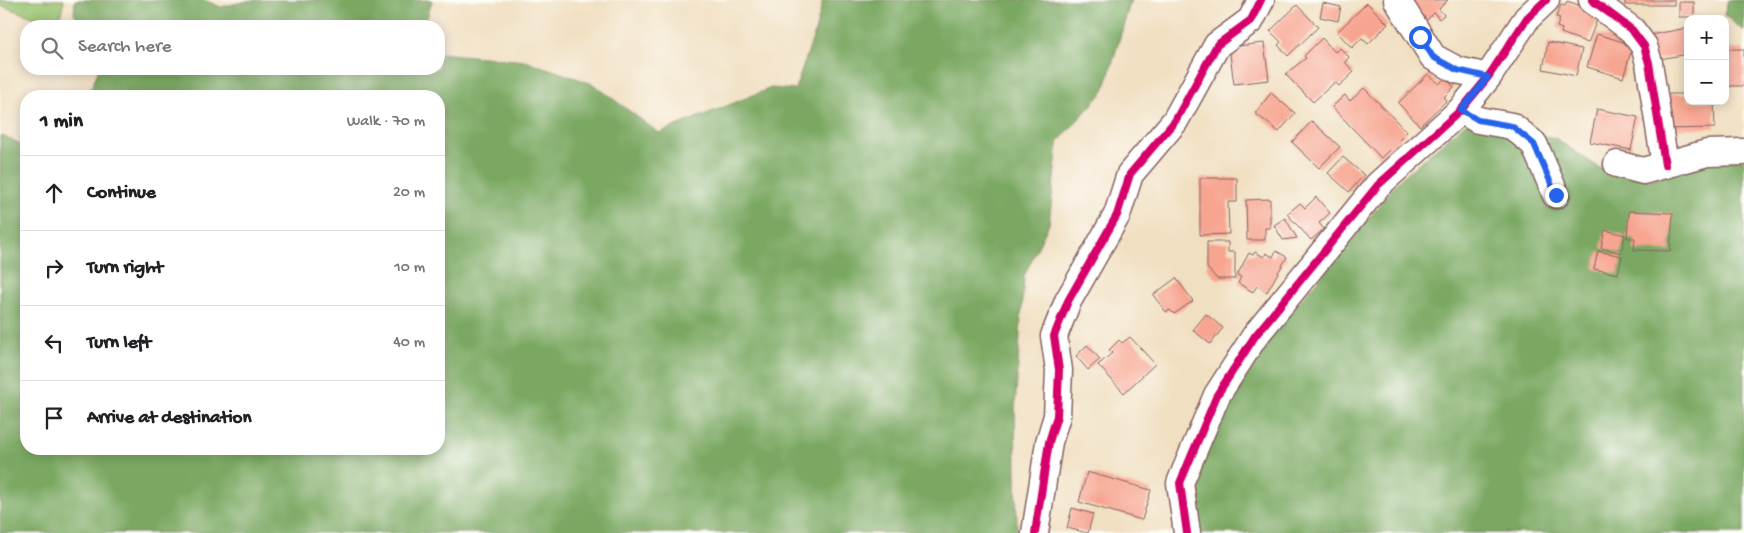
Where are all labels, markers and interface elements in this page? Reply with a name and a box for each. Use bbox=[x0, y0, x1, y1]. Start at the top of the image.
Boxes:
map controls bbox=[1684, 15, 1729, 105]
button: + bbox=[1684, 15, 1729, 60]
search box bbox=[20, 20, 445, 75]
route start bbox=[1409, 26, 1432, 49]
icon: search bbox=[38, 34, 66, 62]
text: Search here bbox=[78, 36, 172, 59]
button: − bbox=[1684, 60, 1729, 105]
text: 1 min bbox=[40, 110, 83, 135]
text: Walk · 70 m bbox=[347, 113, 425, 132]
icon: ahead bbox=[40, 179, 68, 207]
text: Continue bbox=[87, 182, 156, 205]
text: 20 m bbox=[393, 184, 425, 203]
route end bbox=[1545, 184, 1568, 207]
icon: right bbox=[40, 254, 68, 282]
text: Turn right bbox=[87, 257, 163, 280]
text: 10 m bbox=[394, 259, 425, 278]
icon: left bbox=[40, 329, 68, 357]
text: Turn left bbox=[87, 332, 151, 355]
text: 40 m bbox=[393, 334, 425, 353]
icon: arrive bbox=[40, 404, 68, 432]
text: Arrive at destination bbox=[87, 407, 251, 430]

